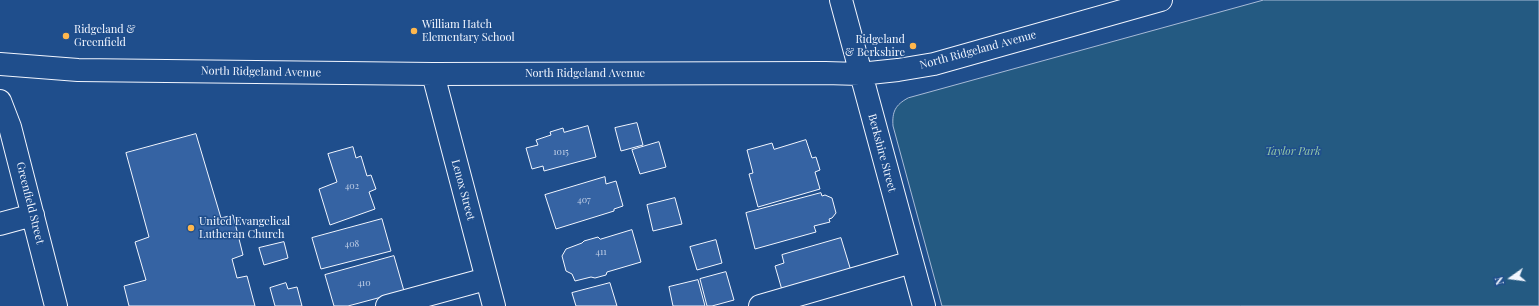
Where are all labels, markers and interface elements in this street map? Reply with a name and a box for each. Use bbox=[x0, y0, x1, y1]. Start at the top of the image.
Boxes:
place label: William Hatch Elementary School bbox=[422, 18, 515, 44]
place label: Ridgeland & Greenfield bbox=[74, 23, 136, 49]
marker: William Hatch Elementary School bbox=[409, 26, 419, 36]
street label: North Ridgeland Avenue bbox=[918, 28, 1038, 72]
marker: Ridgeland & Greenfield bbox=[61, 31, 71, 41]
place label: Ridgeland & Berkshire bbox=[845, 33, 905, 59]
marker: Ridgeland & Berkshire bbox=[908, 41, 918, 51]
street label: North Ridgeland Avenue bbox=[201, 64, 321, 80]
street label: North Ridgeland Avenue bbox=[525, 67, 645, 81]
street label: Berkshire Street bbox=[865, 113, 899, 193]
park label: Taylor Park bbox=[1265, 145, 1321, 159]
house number: 1015 bbox=[553, 147, 569, 157]
street label: Lenox Street bbox=[449, 158, 477, 222]
street label: Greenfield Street bbox=[13, 161, 47, 245]
house number: 402 bbox=[345, 181, 359, 191]
house number: 407 bbox=[577, 195, 591, 205]
place label: United Evangelical Lutheran Church bbox=[199, 215, 290, 241]
marker: United Evangelical Lutheran Church bbox=[186, 223, 196, 233]
house number: 408 bbox=[345, 239, 359, 249]
house number: 411 bbox=[595, 247, 607, 257]
north arrow bbox=[1491, 258, 1531, 298]
text: N bbox=[1491, 275, 1507, 287]
house number: 410 bbox=[357, 278, 371, 288]

